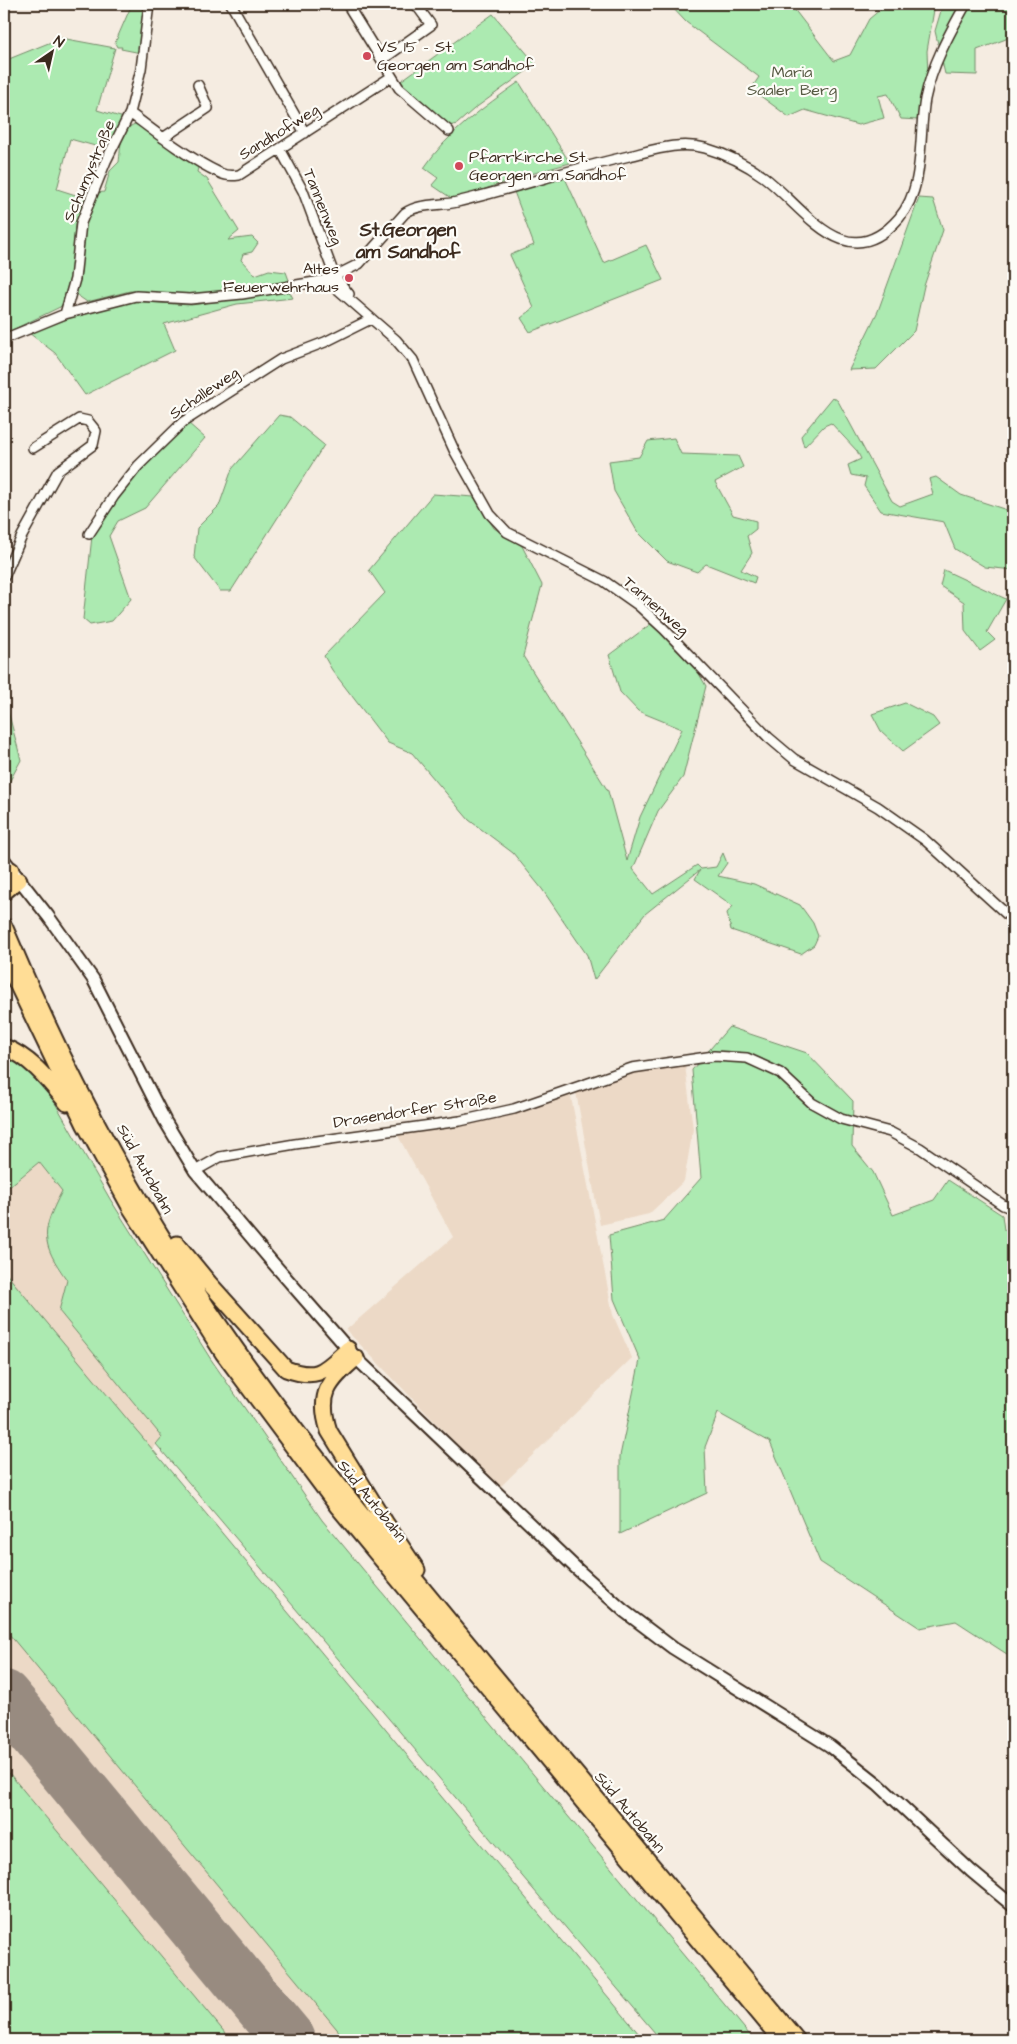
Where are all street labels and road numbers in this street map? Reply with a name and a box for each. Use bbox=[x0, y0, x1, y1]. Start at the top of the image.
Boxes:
street label: Sandhofweg bbox=[235, 99, 324, 166]
street label: Schumystraße bbox=[58, 116, 122, 226]
street label: Tannenweg bbox=[297, 166, 348, 249]
street label: Schalleweg bbox=[165, 362, 244, 425]
street label: Tannenweg bbox=[618, 571, 694, 641]
street label: Drasendorfer Straße bbox=[332, 1086, 499, 1134]
street label: Süd Autobahn bbox=[111, 1120, 179, 1218]
street label: Süd Autobahn bbox=[332, 1455, 412, 1547]
street label: Süd Autobahn bbox=[589, 1767, 671, 1857]

